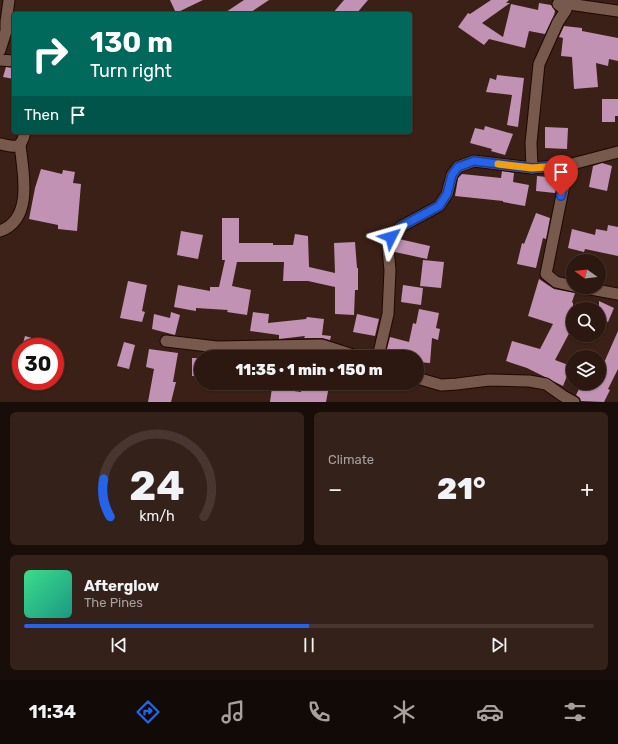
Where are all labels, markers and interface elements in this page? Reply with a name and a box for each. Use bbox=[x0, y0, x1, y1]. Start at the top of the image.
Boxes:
text: 130 m bbox=[90, 26, 173, 59]
icon: right bbox=[24, 28, 76, 80]
text: Turn right bbox=[90, 60, 172, 82]
icon: arrive bbox=[67, 104, 89, 126]
text: Then bbox=[24, 106, 59, 124]
pin bbox=[544, 155, 578, 196]
icon: arrive bbox=[550, 161, 572, 183]
position arrow bbox=[370, 216, 412, 258]
north arrow bbox=[566, 254, 606, 294]
map controls bbox=[566, 254, 606, 390]
button: search bbox=[566, 302, 606, 342]
speed limit sign: 30 bbox=[12, 338, 64, 390]
button: layers bbox=[566, 350, 606, 390]
text: 11:35 · 1 min · 150 m bbox=[235, 361, 383, 379]
text: Climate bbox=[328, 452, 374, 467]
text: 24 bbox=[129, 460, 185, 509]
text: 21° bbox=[437, 471, 486, 507]
text: − bbox=[328, 476, 342, 503]
text: + bbox=[580, 476, 594, 503]
text: km/h bbox=[139, 507, 175, 524]
text: Afterglow bbox=[84, 577, 159, 595]
text: The Pines bbox=[84, 595, 143, 610]
icon: previous bbox=[108, 634, 130, 656]
icon: pause bbox=[298, 634, 320, 656]
icon: next bbox=[488, 634, 510, 656]
icon: directions bbox=[134, 698, 162, 726]
icon: music bbox=[219, 698, 247, 726]
icon: phone bbox=[305, 698, 333, 726]
icon: climate bbox=[390, 698, 418, 726]
icon: car bbox=[476, 698, 504, 726]
icon: filters bbox=[561, 698, 589, 726]
text: 11:34 bbox=[29, 701, 76, 723]

